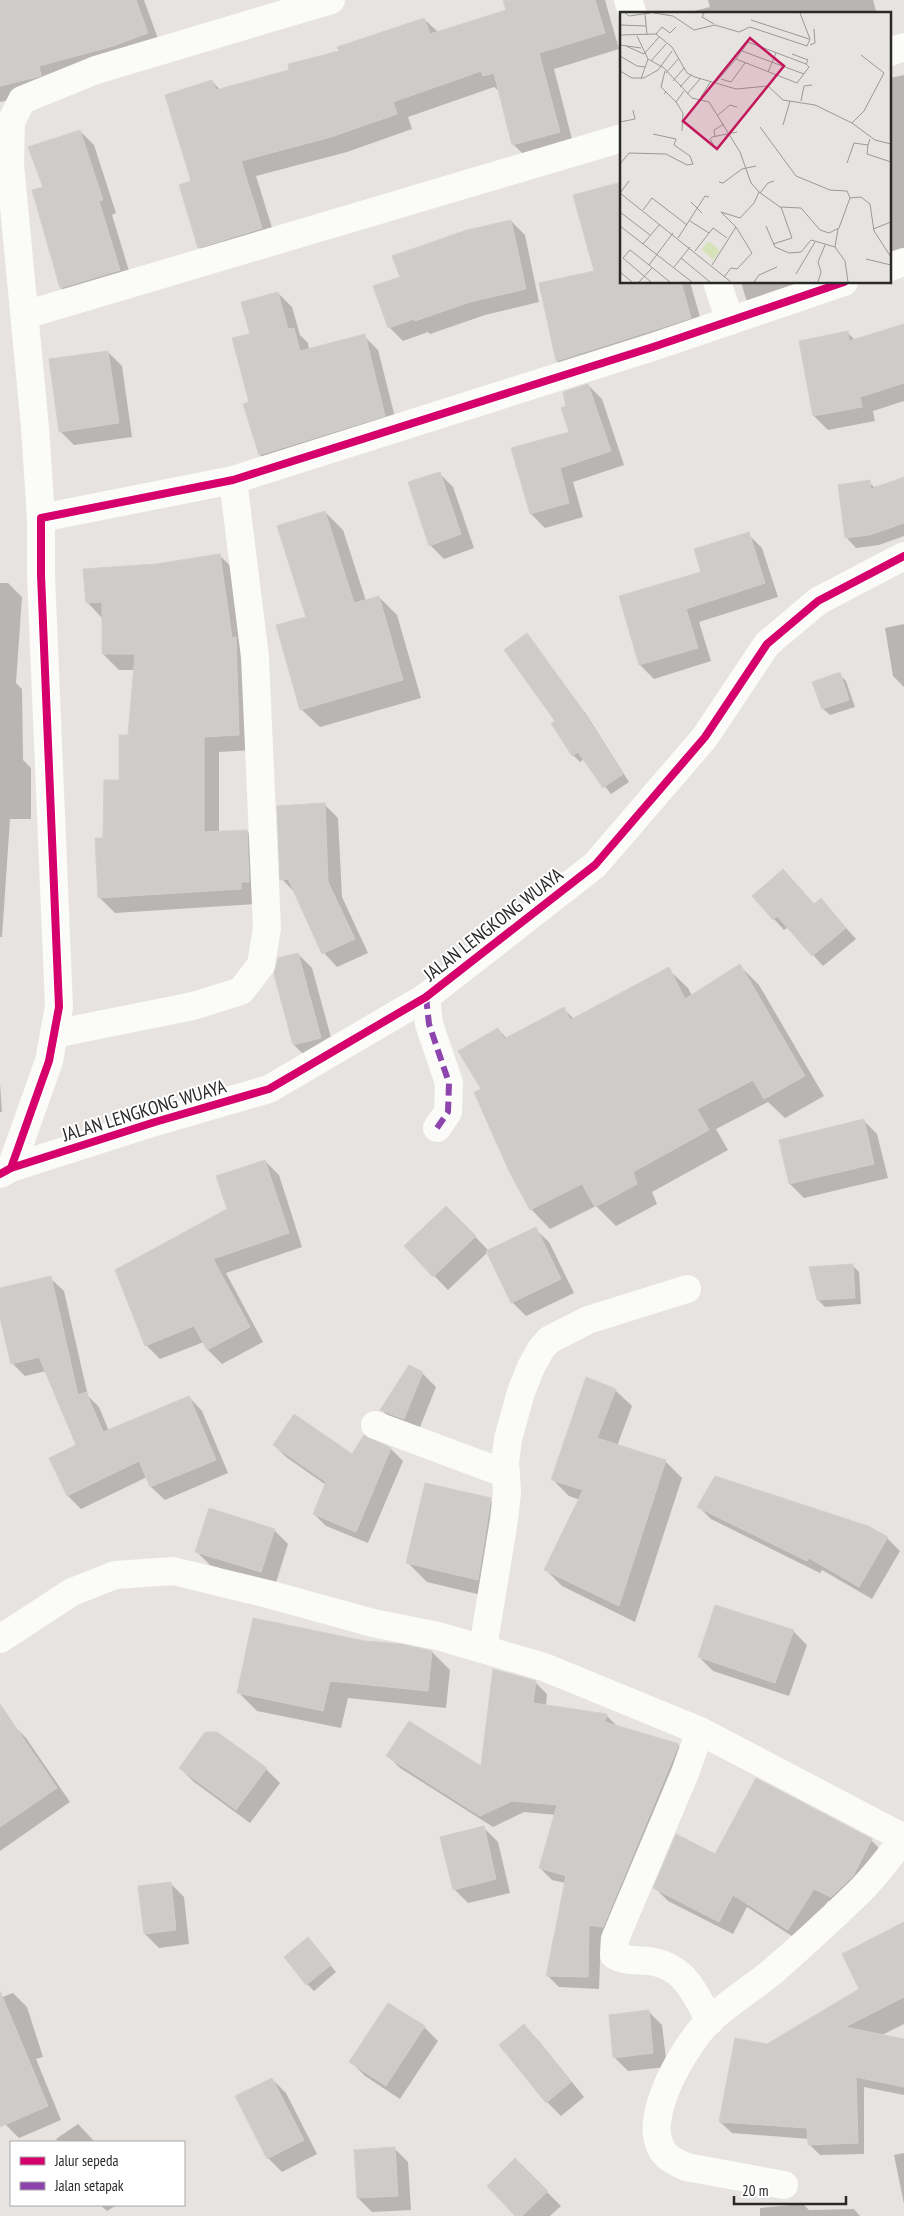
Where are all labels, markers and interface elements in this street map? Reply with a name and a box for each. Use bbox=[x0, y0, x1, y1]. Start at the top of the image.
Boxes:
inset map bbox=[620, 12, 892, 284]
street label: JALAN LENGKONG WUAYA bbox=[418, 862, 567, 986]
street label: JALAN LENGKONG WUAYA bbox=[58, 1074, 229, 1147]
legend bbox=[10, 2141, 185, 2206]
text: Jalur sepeda bbox=[54, 2151, 118, 2170]
scale bar bbox=[734, 2174, 846, 2206]
text: Jalan setapak bbox=[54, 2176, 124, 2195]
text: 20 m bbox=[742, 2181, 768, 2200]

